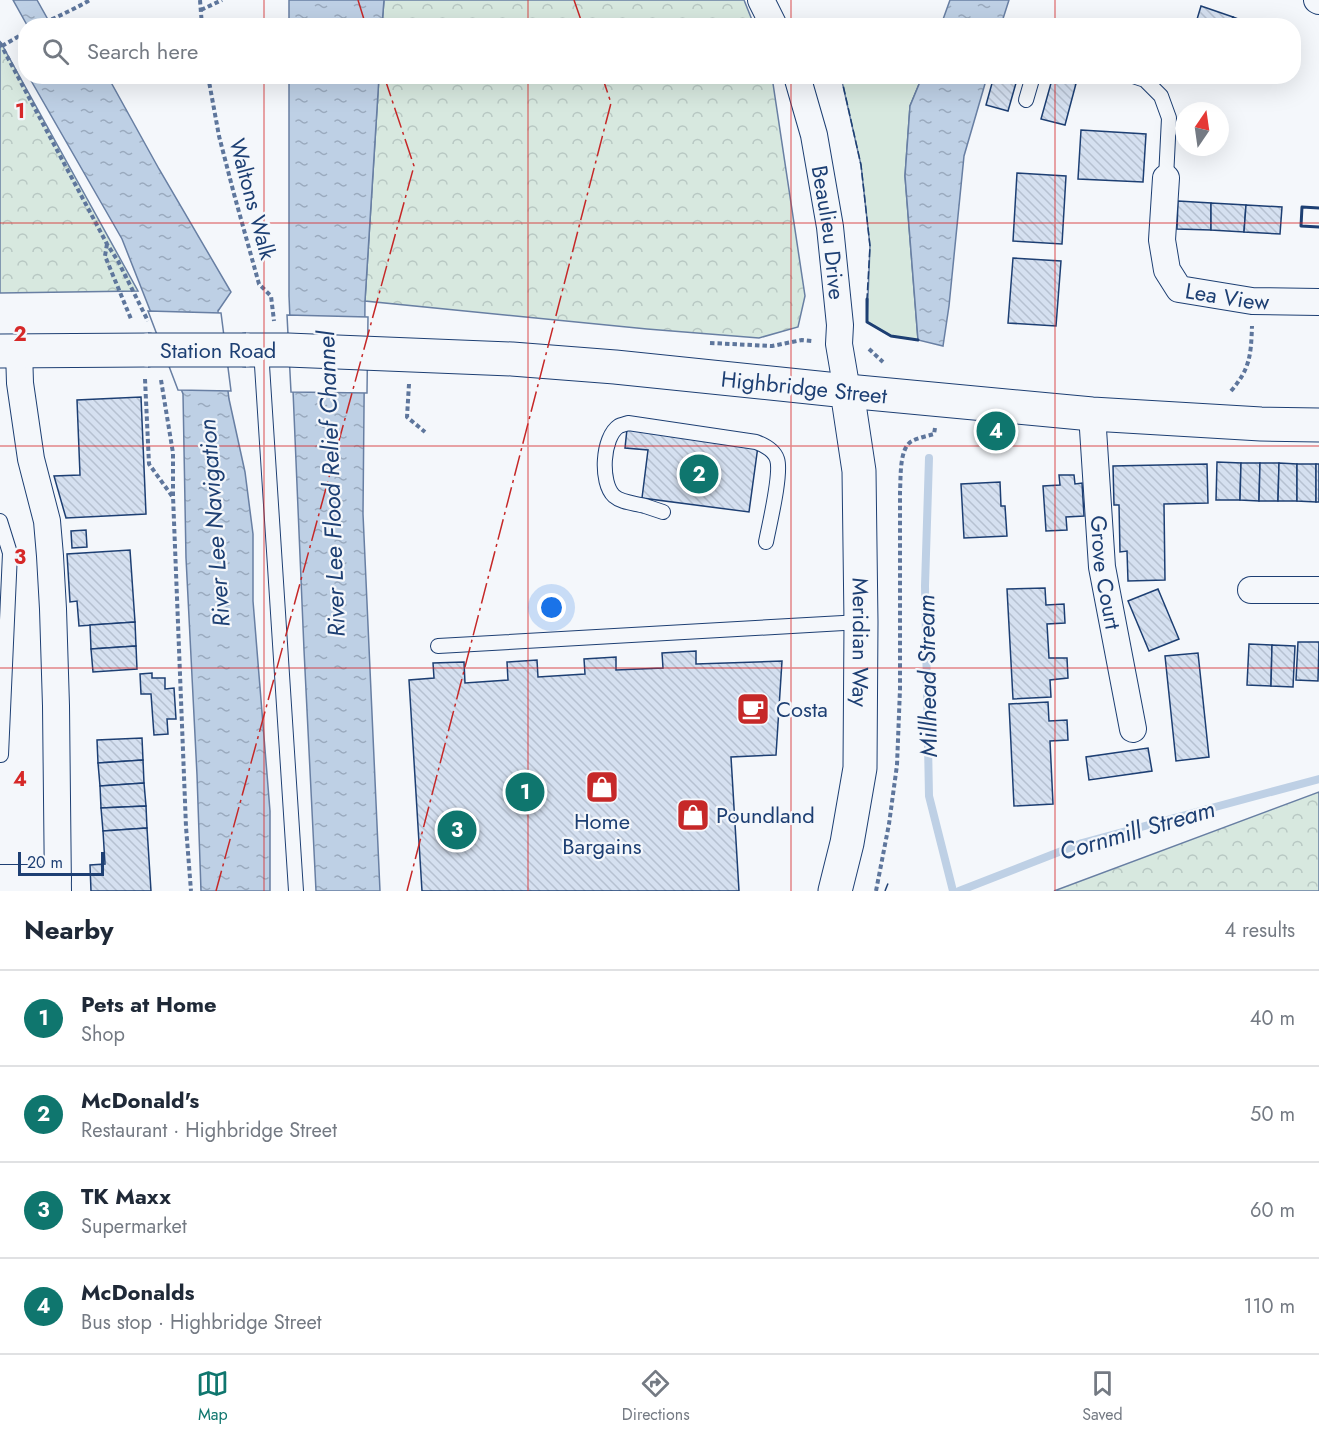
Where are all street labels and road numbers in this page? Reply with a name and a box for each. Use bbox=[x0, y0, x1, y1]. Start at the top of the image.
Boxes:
street label: Waltons Walk bbox=[221, 135, 285, 264]
street label: Beaulieu Drive bbox=[804, 163, 853, 301]
street label: Lea View bbox=[1183, 274, 1270, 317]
street label: Station Road bbox=[160, 334, 276, 366]
street label: Highbridge Street bbox=[719, 362, 889, 412]
street label: Grove Court bbox=[1083, 514, 1130, 633]
street label: Meridian Way bbox=[844, 578, 877, 707]

